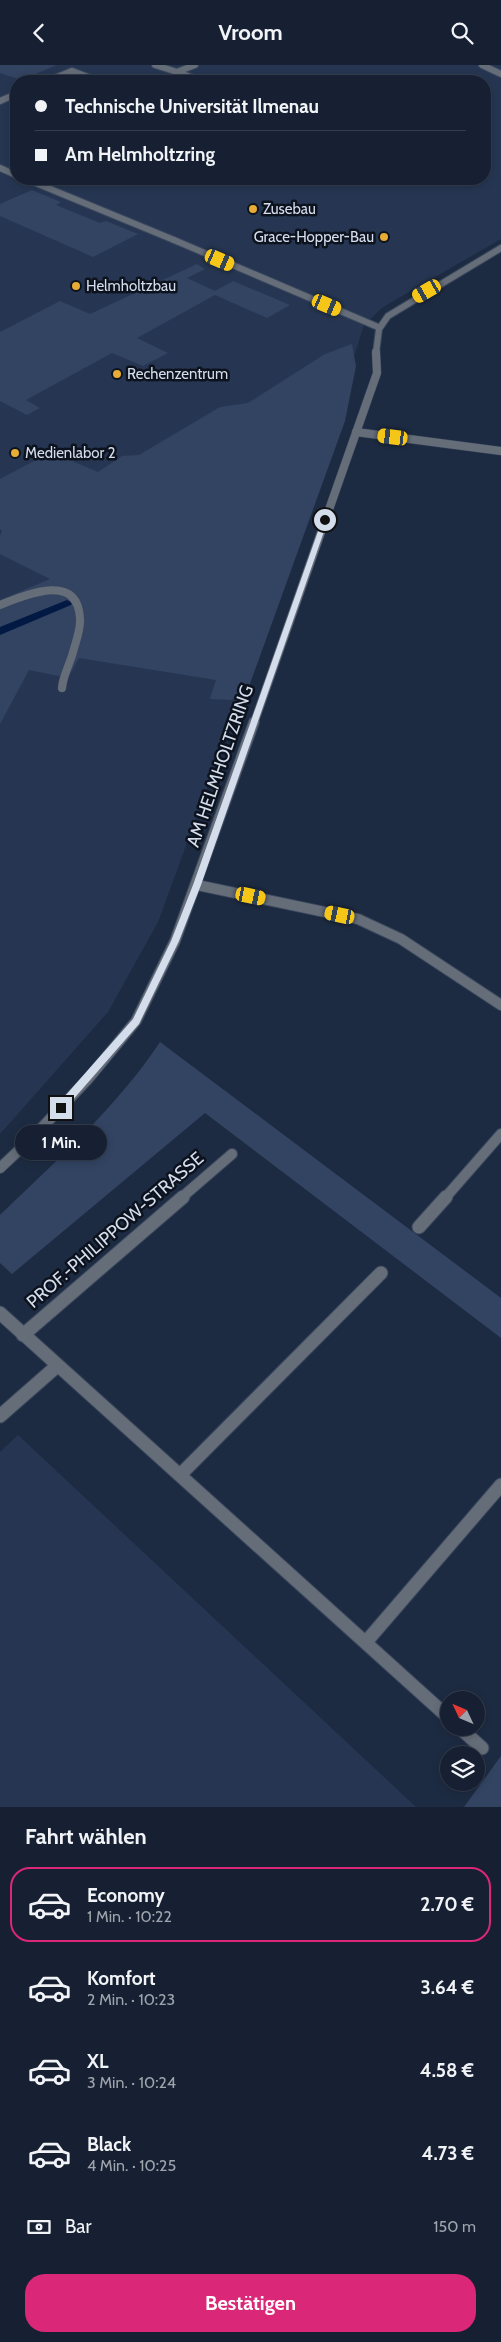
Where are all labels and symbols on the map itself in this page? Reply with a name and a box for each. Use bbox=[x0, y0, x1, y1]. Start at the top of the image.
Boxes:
place label: Zusebau bbox=[263, 200, 316, 218]
marker: Zusebau bbox=[247, 203, 259, 215]
place label: Grace-Hopper-Bau bbox=[254, 228, 374, 246]
marker: Grace-Hopper-Bau bbox=[378, 231, 390, 243]
car bbox=[203, 247, 236, 273]
place label: Helmholtzbau bbox=[86, 277, 176, 295]
car bbox=[410, 277, 443, 305]
marker: Helmholtzbau bbox=[70, 280, 82, 292]
car bbox=[310, 292, 343, 318]
place label: Rechenzentrum bbox=[127, 365, 228, 383]
marker: Rechenzentrum bbox=[111, 368, 123, 380]
car bbox=[377, 428, 408, 446]
place label: Medienlabor 2 bbox=[25, 444, 116, 462]
marker: Medienlabor 2 bbox=[9, 447, 21, 459]
route start bbox=[314, 509, 336, 531]
street label: AM HELMHOLTZRING bbox=[182, 682, 258, 850]
car bbox=[234, 886, 267, 906]
car bbox=[323, 905, 356, 925]
route end bbox=[50, 1097, 72, 1119]
callout: 1 Min. bbox=[15, 1125, 107, 1161]
street label: PROF.-PHILIPPOW-STRASSE bbox=[22, 1147, 208, 1313]
north arrow bbox=[440, 1691, 485, 1736]

